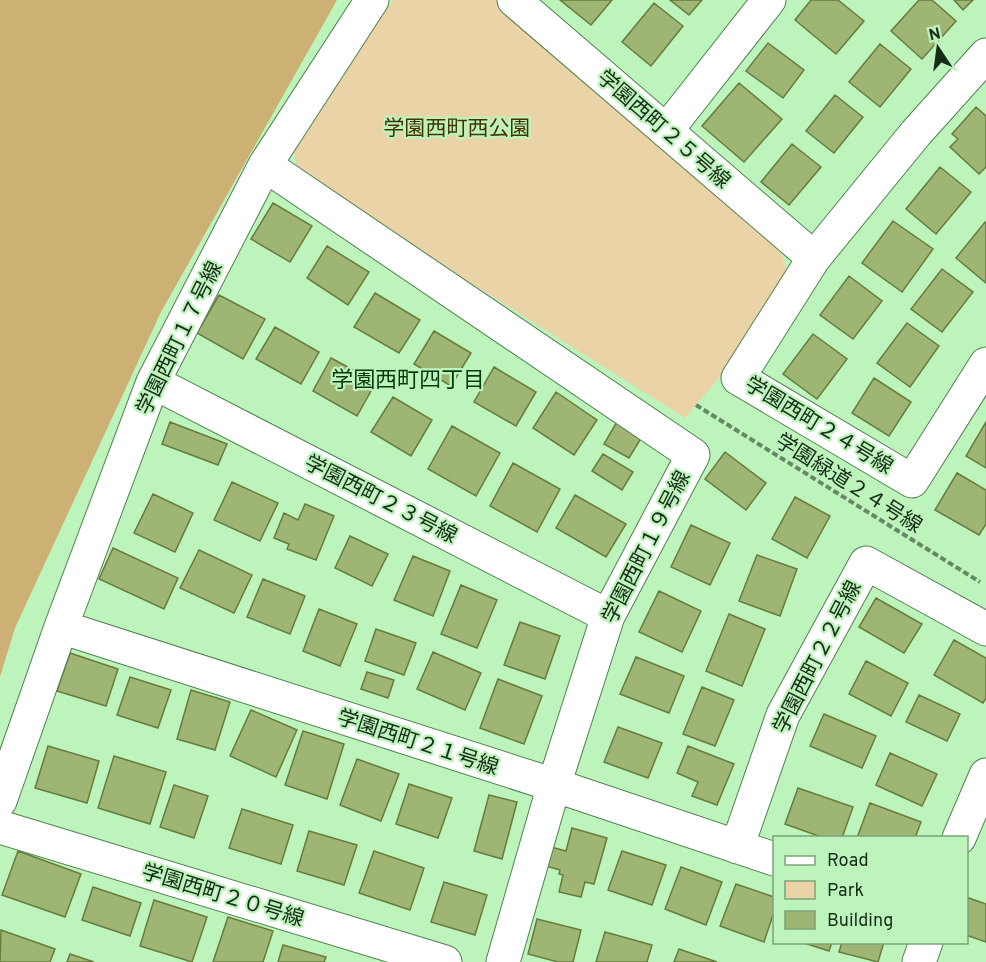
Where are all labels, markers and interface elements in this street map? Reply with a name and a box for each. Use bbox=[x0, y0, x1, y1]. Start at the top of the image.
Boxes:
north arrow bbox=[908, 18, 968, 78]
text: N bbox=[927, 24, 943, 46]
street label: 学園西町２５号線 bbox=[591, 65, 735, 195]
park label: 学園西町西公園 bbox=[384, 116, 531, 143]
street label: 学園西町１７号線 bbox=[131, 257, 229, 420]
district label: 学園西町四丁目 bbox=[331, 368, 485, 395]
street label: 学園西町２４号線 bbox=[739, 371, 897, 481]
street label: 学園緑道２４号線 bbox=[770, 428, 927, 540]
street label: 学園西町２３号線 bbox=[299, 450, 461, 551]
street label: 学園西町１９号線 bbox=[597, 467, 698, 629]
street label: 学園西町２２号線 bbox=[768, 577, 869, 739]
street label: 学園西町２１号線 bbox=[333, 705, 502, 782]
legend bbox=[773, 836, 968, 944]
text: Road bbox=[827, 850, 869, 873]
street label: 学園西町２０号線 bbox=[138, 859, 307, 934]
text: Park bbox=[827, 880, 864, 903]
text: Building bbox=[827, 910, 893, 933]

